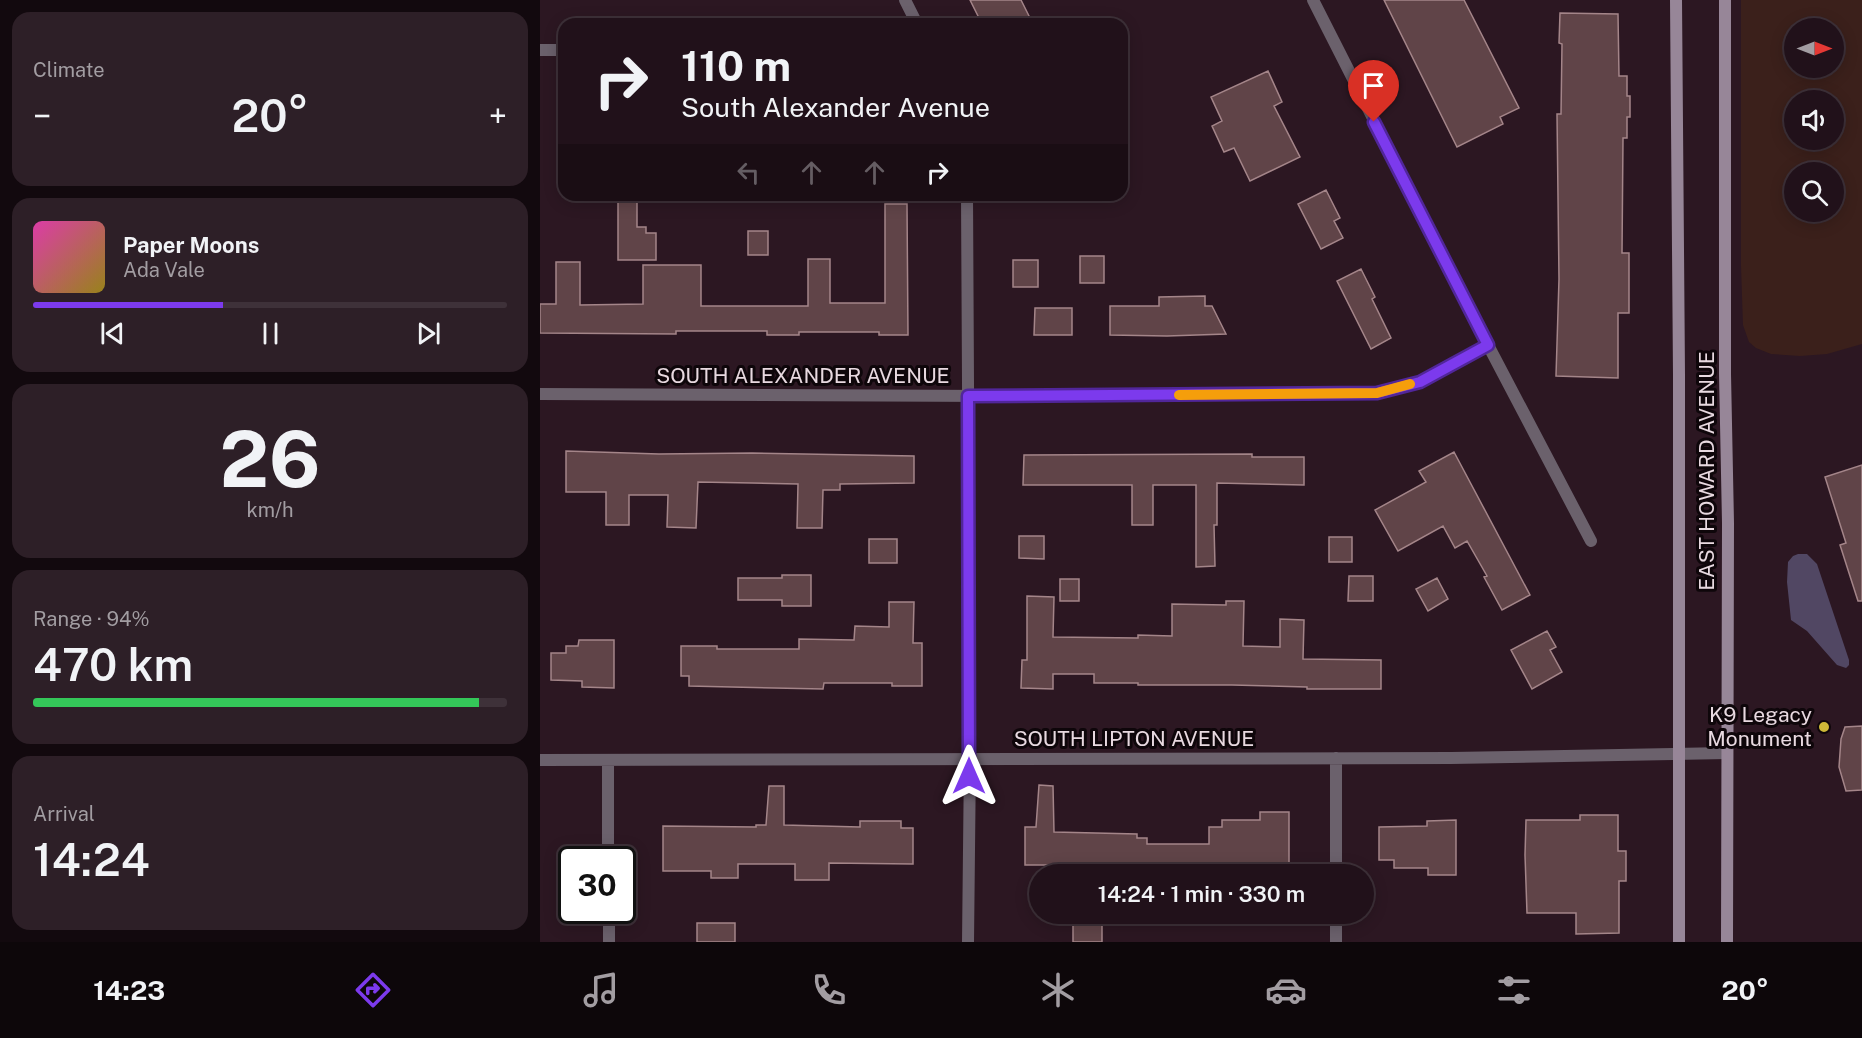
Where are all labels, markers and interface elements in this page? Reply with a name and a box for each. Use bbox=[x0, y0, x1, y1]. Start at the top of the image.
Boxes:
north arrow bbox=[1784, 18, 1844, 78]
map controls bbox=[1784, 18, 1844, 222]
text: 110 m bbox=[681, 41, 791, 90]
icon: right bbox=[582, 42, 660, 120]
text: Climate bbox=[33, 58, 105, 82]
pin bbox=[1348, 60, 1399, 122]
icon: arrive bbox=[1357, 69, 1390, 102]
text: 20° bbox=[231, 89, 309, 142]
button: sound bbox=[1784, 90, 1844, 150]
text: South Alexander Avenue bbox=[681, 91, 990, 123]
text: − bbox=[33, 97, 51, 135]
text: + bbox=[489, 97, 507, 135]
icon: left bbox=[732, 156, 765, 189]
icon: ahead bbox=[795, 156, 828, 189]
icon: ahead bbox=[858, 156, 891, 189]
icon: right bbox=[921, 156, 954, 189]
button: search bbox=[1784, 162, 1844, 222]
text: Paper Moons bbox=[123, 232, 259, 258]
text: Ada Vale bbox=[123, 258, 205, 282]
icon: previous bbox=[96, 317, 129, 350]
icon: pause bbox=[254, 317, 287, 350]
icon: next bbox=[412, 317, 445, 350]
street label: EAST HOWARD AVENUE bbox=[1694, 351, 1719, 591]
street label: SOUTH ALEXANDER AVENUE bbox=[656, 363, 950, 388]
text: 26 bbox=[219, 413, 321, 505]
text: km/h bbox=[246, 498, 294, 522]
text: Range · 94% bbox=[33, 607, 150, 631]
text: 470 km bbox=[33, 638, 193, 691]
place label: K9 Legacy Monument bbox=[1707, 702, 1812, 751]
marker: K9 Legacy Monument bbox=[1817, 720, 1831, 734]
street label: SOUTH LIPTON AVENUE bbox=[1014, 726, 1254, 751]
position arrow bbox=[937, 744, 1001, 808]
text: Arrival bbox=[33, 802, 95, 826]
text: 14:24 bbox=[33, 833, 150, 886]
speed limit sign: 30 bbox=[558, 846, 636, 924]
text: 14:24 · 1 min · 330 m bbox=[1098, 881, 1305, 907]
icon: directions bbox=[352, 969, 394, 1011]
icon: music bbox=[580, 969, 622, 1011]
icon: phone bbox=[808, 969, 850, 1011]
icon: climate bbox=[1037, 969, 1079, 1011]
icon: car bbox=[1265, 969, 1307, 1011]
icon: filters bbox=[1493, 969, 1535, 1011]
text: 14:23 bbox=[93, 974, 165, 1006]
text: 20° bbox=[1721, 974, 1769, 1006]

